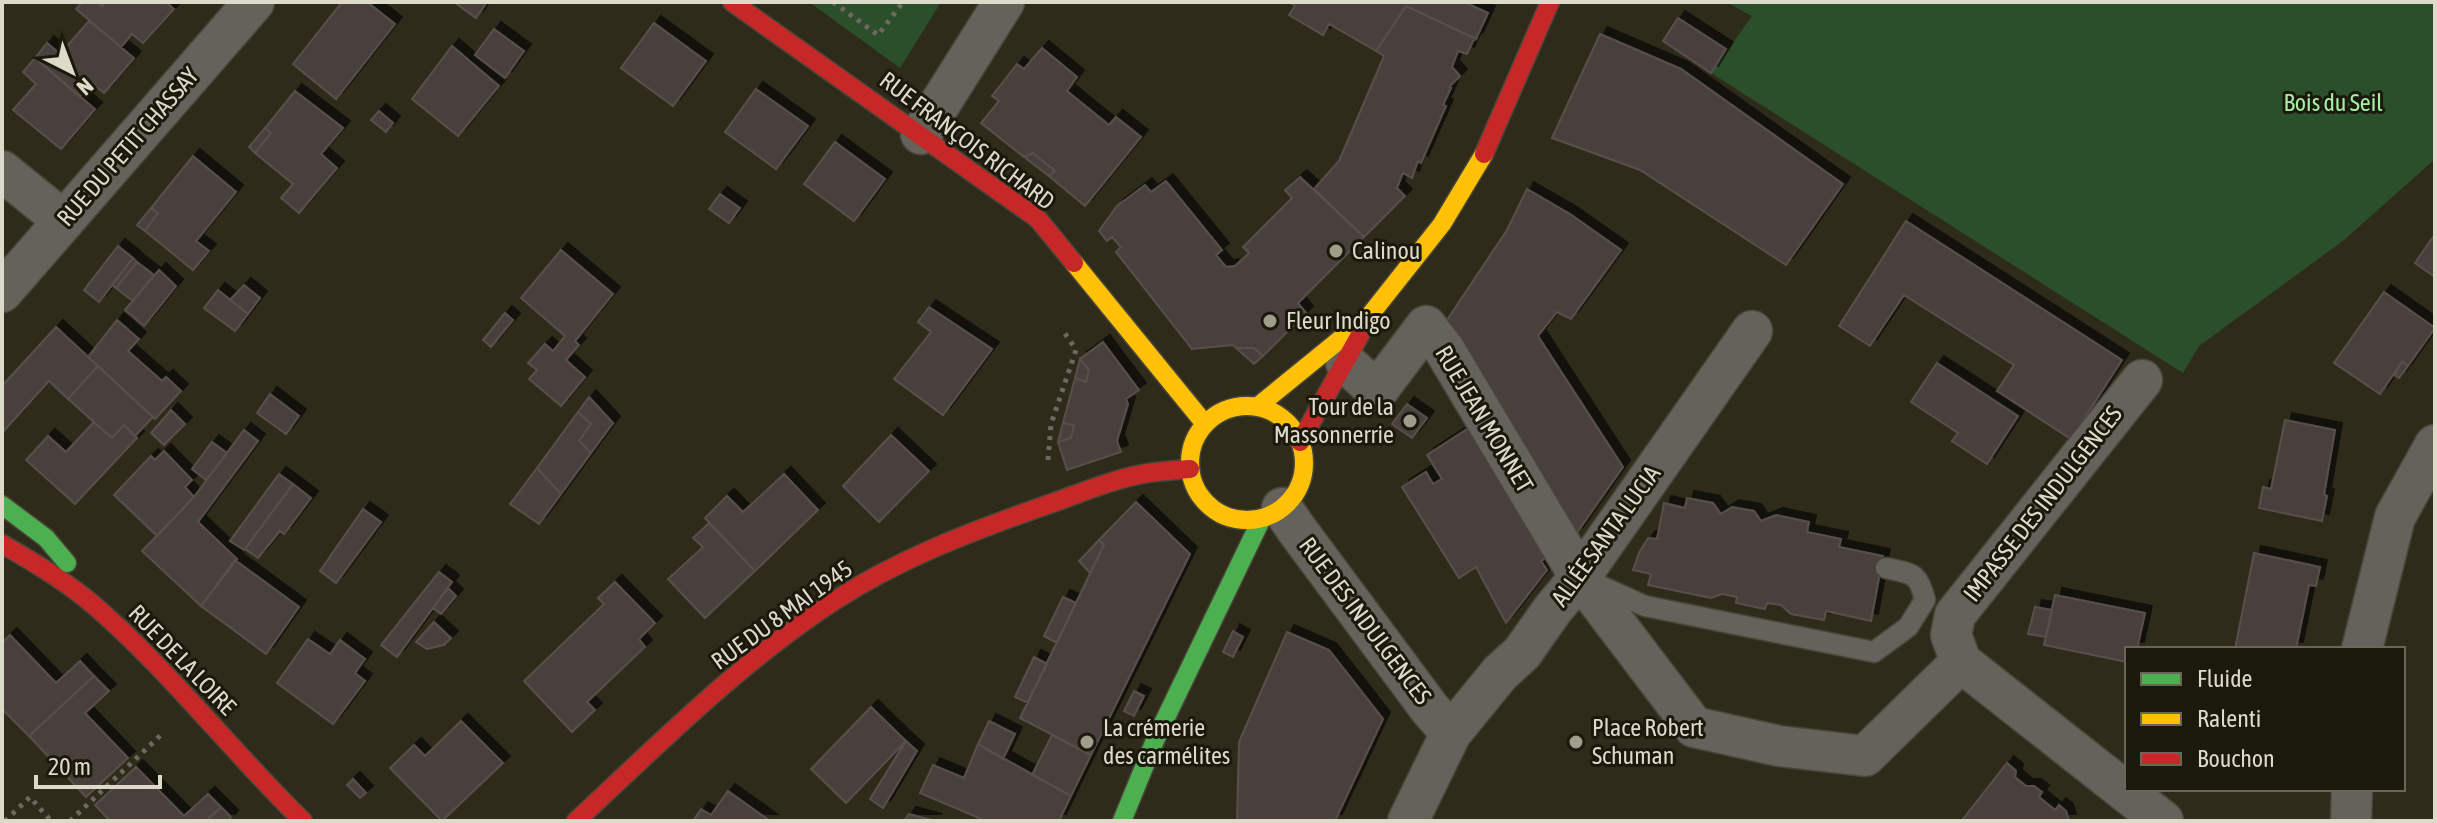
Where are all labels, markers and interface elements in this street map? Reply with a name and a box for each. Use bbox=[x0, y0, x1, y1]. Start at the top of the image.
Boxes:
north arrow bbox=[32, 32, 112, 112]
street label: RUE DU PETIT CHASSAY bbox=[52, 62, 204, 231]
street label: RUE FRANÇOIS RICHARD bbox=[875, 66, 1060, 215]
text: N bbox=[72, 73, 99, 101]
park label: Bois du Seil bbox=[2283, 89, 2383, 116]
place label: Calinou bbox=[1352, 237, 1420, 264]
marker: Calinou bbox=[1327, 242, 1345, 260]
place label: Fleur Indigo bbox=[1286, 307, 1390, 334]
marker: Fleur Indigo bbox=[1261, 312, 1279, 330]
street label: RUE JEAN MONNET bbox=[1430, 341, 1539, 497]
place label: Tour de la Massonnerrie bbox=[1274, 393, 1394, 448]
street label: IMPASSE DES INDULGENCES bbox=[1958, 401, 2127, 607]
marker: Tour de la Massonnerrie bbox=[1401, 412, 1419, 430]
street label: ALLÉE SANTA LUCIA bbox=[1546, 460, 1666, 611]
street label: RUE DES INDULGENCES bbox=[1294, 532, 1437, 709]
street label: RUE DU 8 MAI 1945 bbox=[706, 554, 857, 675]
street label: RUE DE LA LOIRE bbox=[123, 599, 241, 720]
legend bbox=[2125, 647, 2405, 791]
text: Fluide bbox=[2197, 665, 2252, 692]
text: Ralenti bbox=[2197, 705, 2261, 732]
place label: La crémerie des carmélites bbox=[1103, 714, 1230, 769]
place label: Place Robert Schuman bbox=[1592, 714, 1704, 769]
marker: La crémerie des carmélites bbox=[1078, 733, 1096, 751]
marker: Place Robert Schuman bbox=[1567, 733, 1585, 751]
scale bar bbox=[36, 739, 160, 789]
text: Bouchon bbox=[2197, 745, 2275, 772]
text: 20 m bbox=[48, 753, 91, 780]

